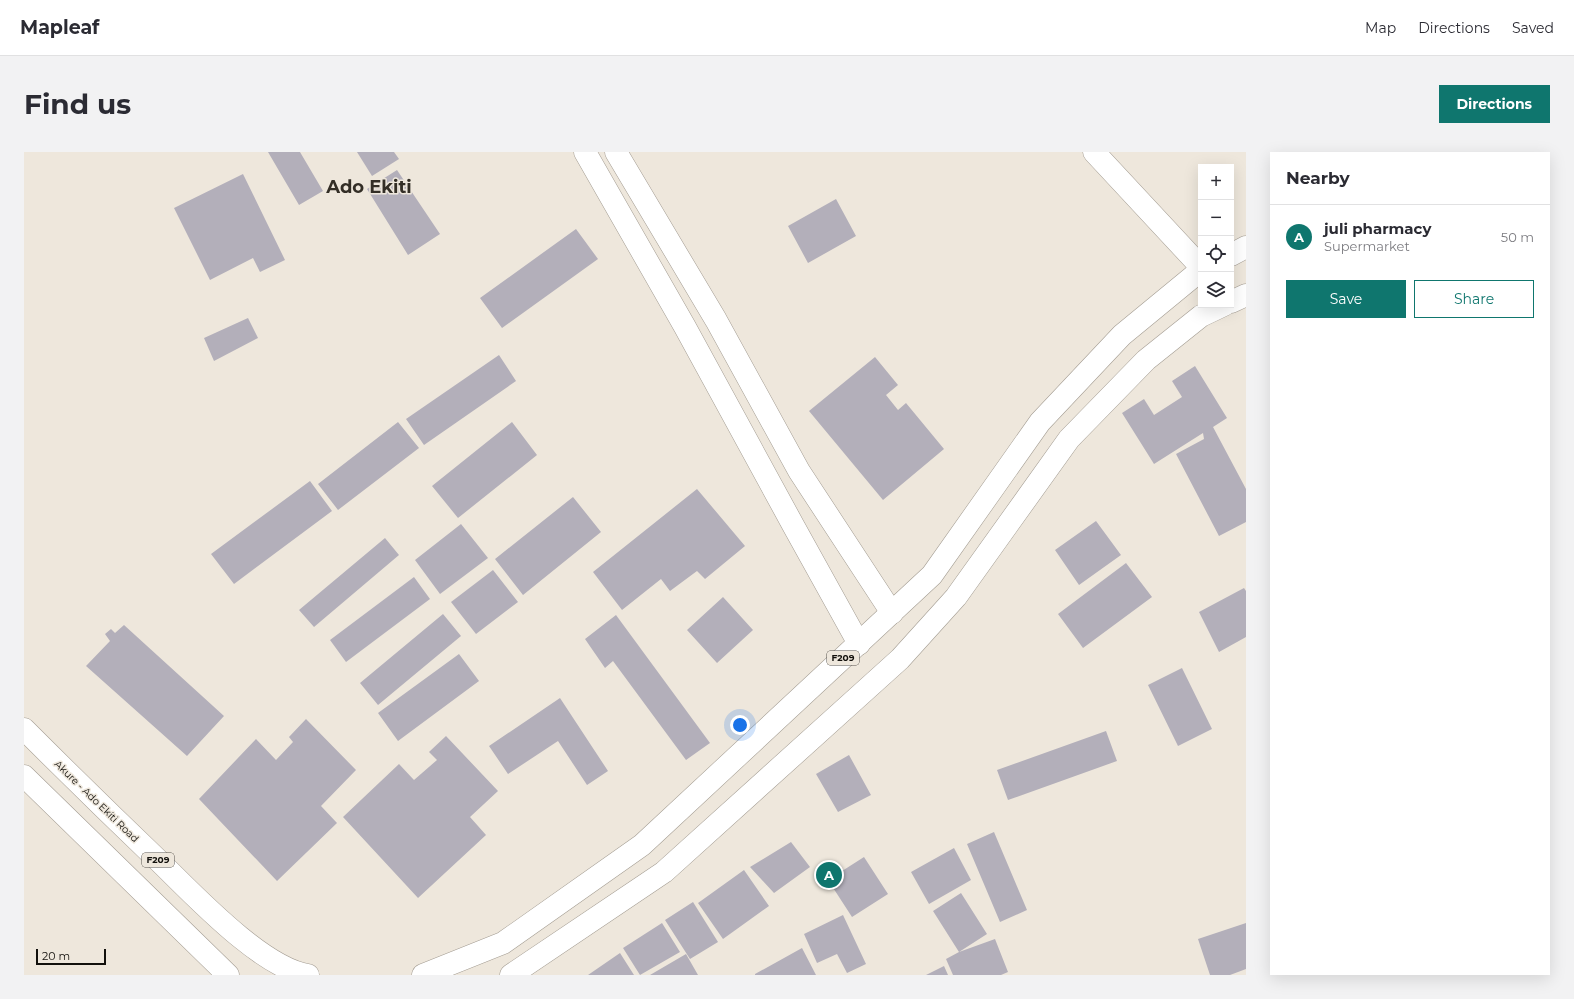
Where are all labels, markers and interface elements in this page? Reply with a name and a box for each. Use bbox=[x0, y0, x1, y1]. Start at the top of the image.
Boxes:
text: Mapleaf bbox=[20, 16, 99, 39]
text: Map bbox=[1365, 19, 1396, 37]
text: Directions bbox=[1418, 19, 1490, 37]
text: Saved bbox=[1512, 19, 1554, 37]
button: Directions bbox=[1439, 85, 1550, 123]
text: Find us bbox=[24, 87, 131, 121]
map controls bbox=[1198, 164, 1234, 308]
button: + bbox=[1198, 164, 1234, 200]
text: Nearby bbox=[1286, 168, 1350, 188]
district label: Ado Ekiti bbox=[325, 176, 412, 198]
button: − bbox=[1198, 200, 1234, 236]
text: juli pharmacy bbox=[1324, 219, 1431, 238]
text: A bbox=[1294, 229, 1304, 245]
text: 50 m bbox=[1501, 229, 1534, 245]
button: locate bbox=[1198, 236, 1234, 272]
text: Supermarket bbox=[1324, 238, 1410, 254]
button: layers bbox=[1198, 272, 1234, 308]
button: Save bbox=[1286, 280, 1406, 318]
button: Share bbox=[1414, 280, 1534, 318]
road number: F209 bbox=[827, 651, 859, 665]
your location bbox=[730, 715, 750, 735]
street label: Akure - Ado Ekiti Road bbox=[52, 758, 142, 845]
road number: F209 bbox=[142, 853, 174, 867]
pin: A bbox=[816, 860, 842, 890]
scale bar bbox=[36, 947, 106, 966]
text: 20 m bbox=[42, 949, 70, 963]

